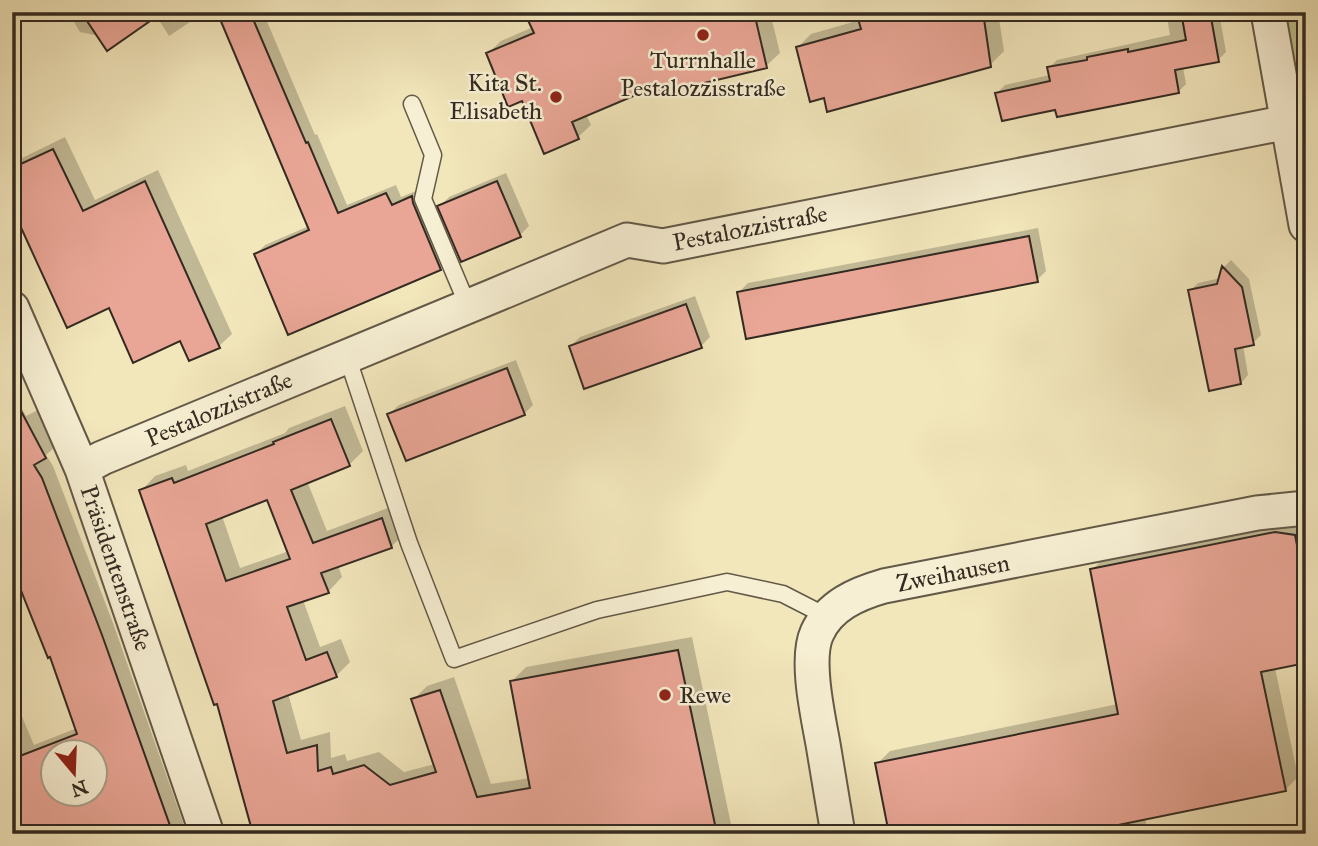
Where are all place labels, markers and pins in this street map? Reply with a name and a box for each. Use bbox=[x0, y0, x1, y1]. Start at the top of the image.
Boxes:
marker: Turrnhalle Pestalozzisstraße bbox=[695, 27, 711, 43]
place label: Turrnhalle Pestalozzisstraße bbox=[620, 45, 786, 103]
place label: Kita St. Elisabeth bbox=[449, 68, 542, 126]
marker: Kita St. Elisabeth bbox=[548, 89, 564, 105]
place label: Rewe bbox=[679, 680, 731, 710]
marker: Rewe bbox=[657, 687, 673, 703]

